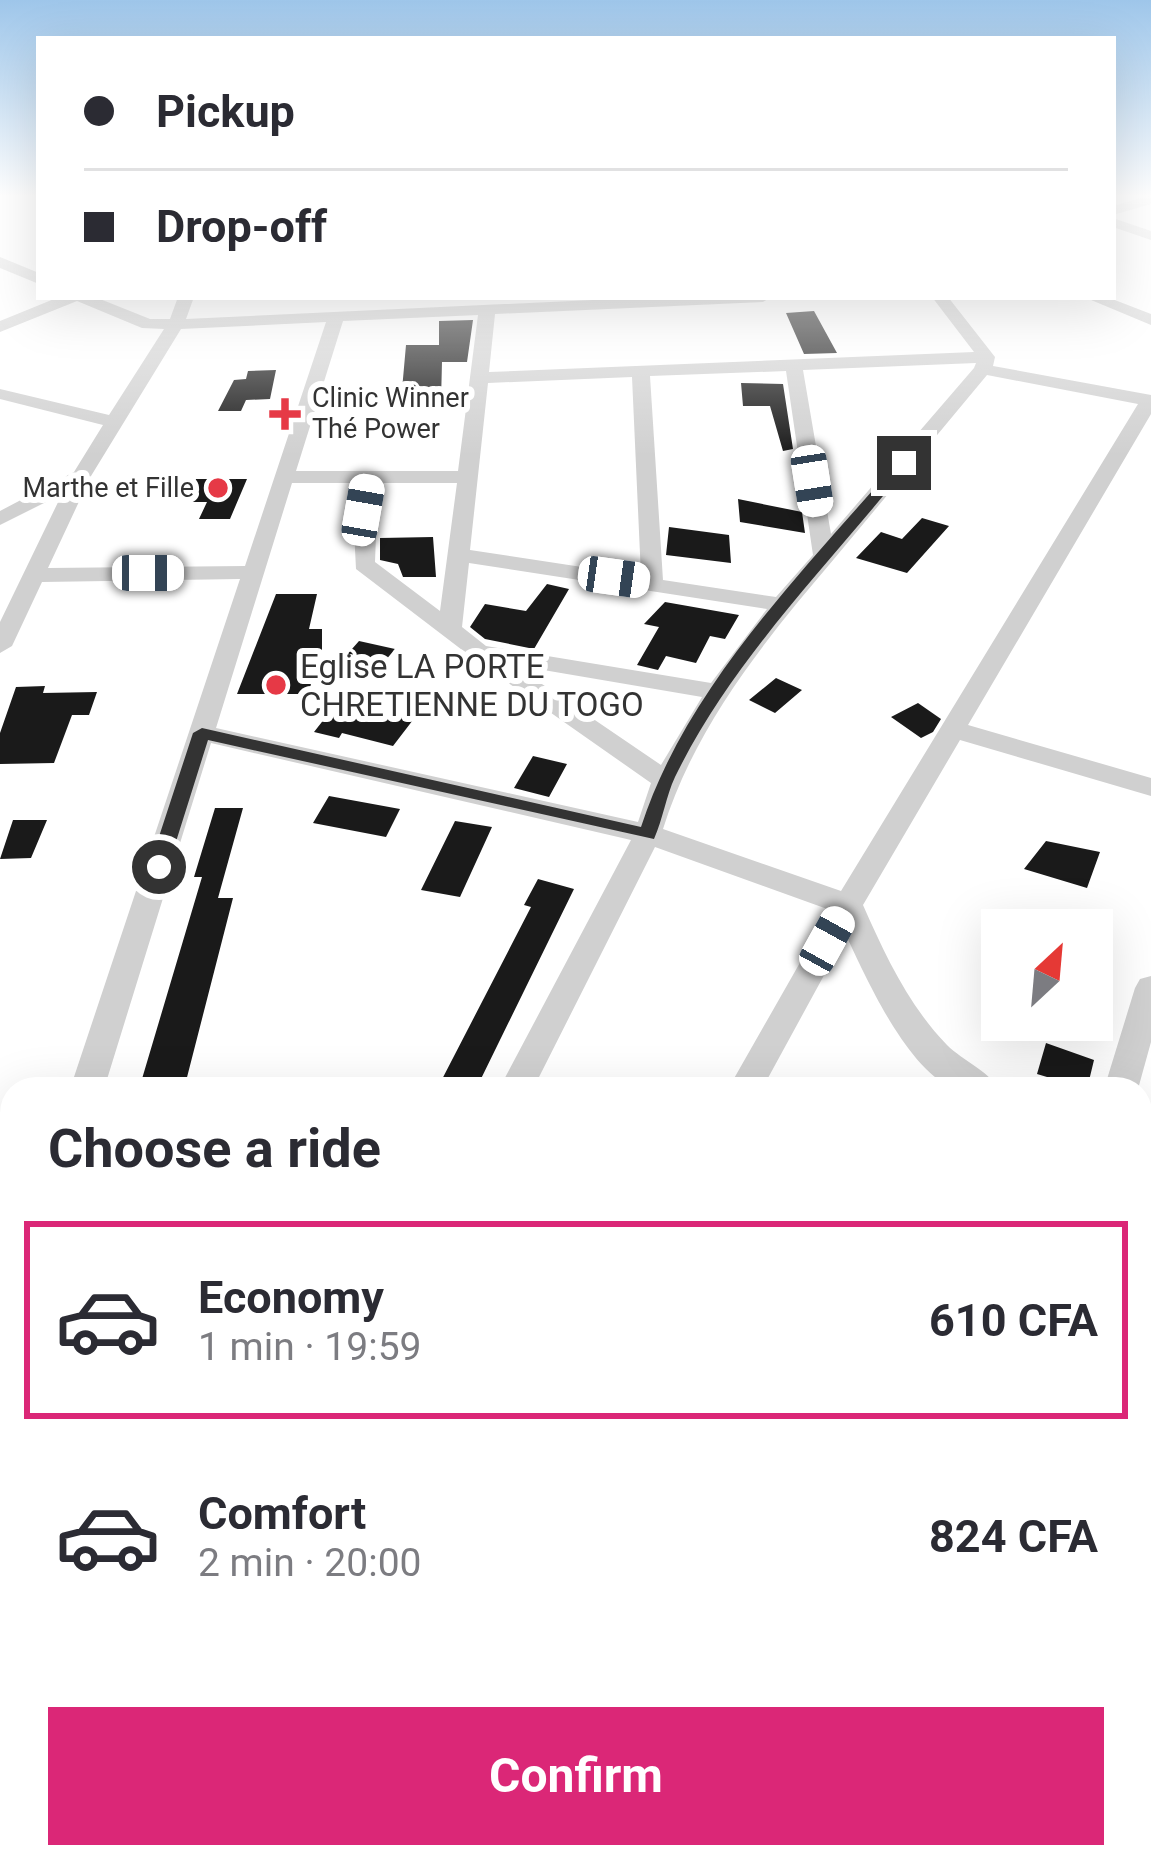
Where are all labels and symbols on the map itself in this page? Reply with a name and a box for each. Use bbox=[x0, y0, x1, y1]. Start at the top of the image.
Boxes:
place label: Clinic Winner Thé Power bbox=[312, 382, 469, 445]
marker: Clinic Winner Thé Power bbox=[269, 398, 301, 430]
route end bbox=[877, 436, 931, 490]
car bbox=[789, 443, 835, 519]
car bbox=[339, 471, 387, 549]
place label: Marthe et Fille bbox=[22, 472, 194, 504]
marker: Marthe et Fille bbox=[205, 475, 231, 501]
car bbox=[576, 554, 652, 600]
car bbox=[112, 555, 184, 591]
place label: Eglise LA PORTE CHRETIENNE DU TOGO bbox=[300, 647, 644, 724]
marker: Eglise LA PORTE CHRETIENNE DU TOGO bbox=[263, 672, 289, 698]
route start bbox=[132, 840, 186, 894]
car bbox=[794, 901, 860, 981]
north arrow bbox=[981, 909, 1113, 1041]

